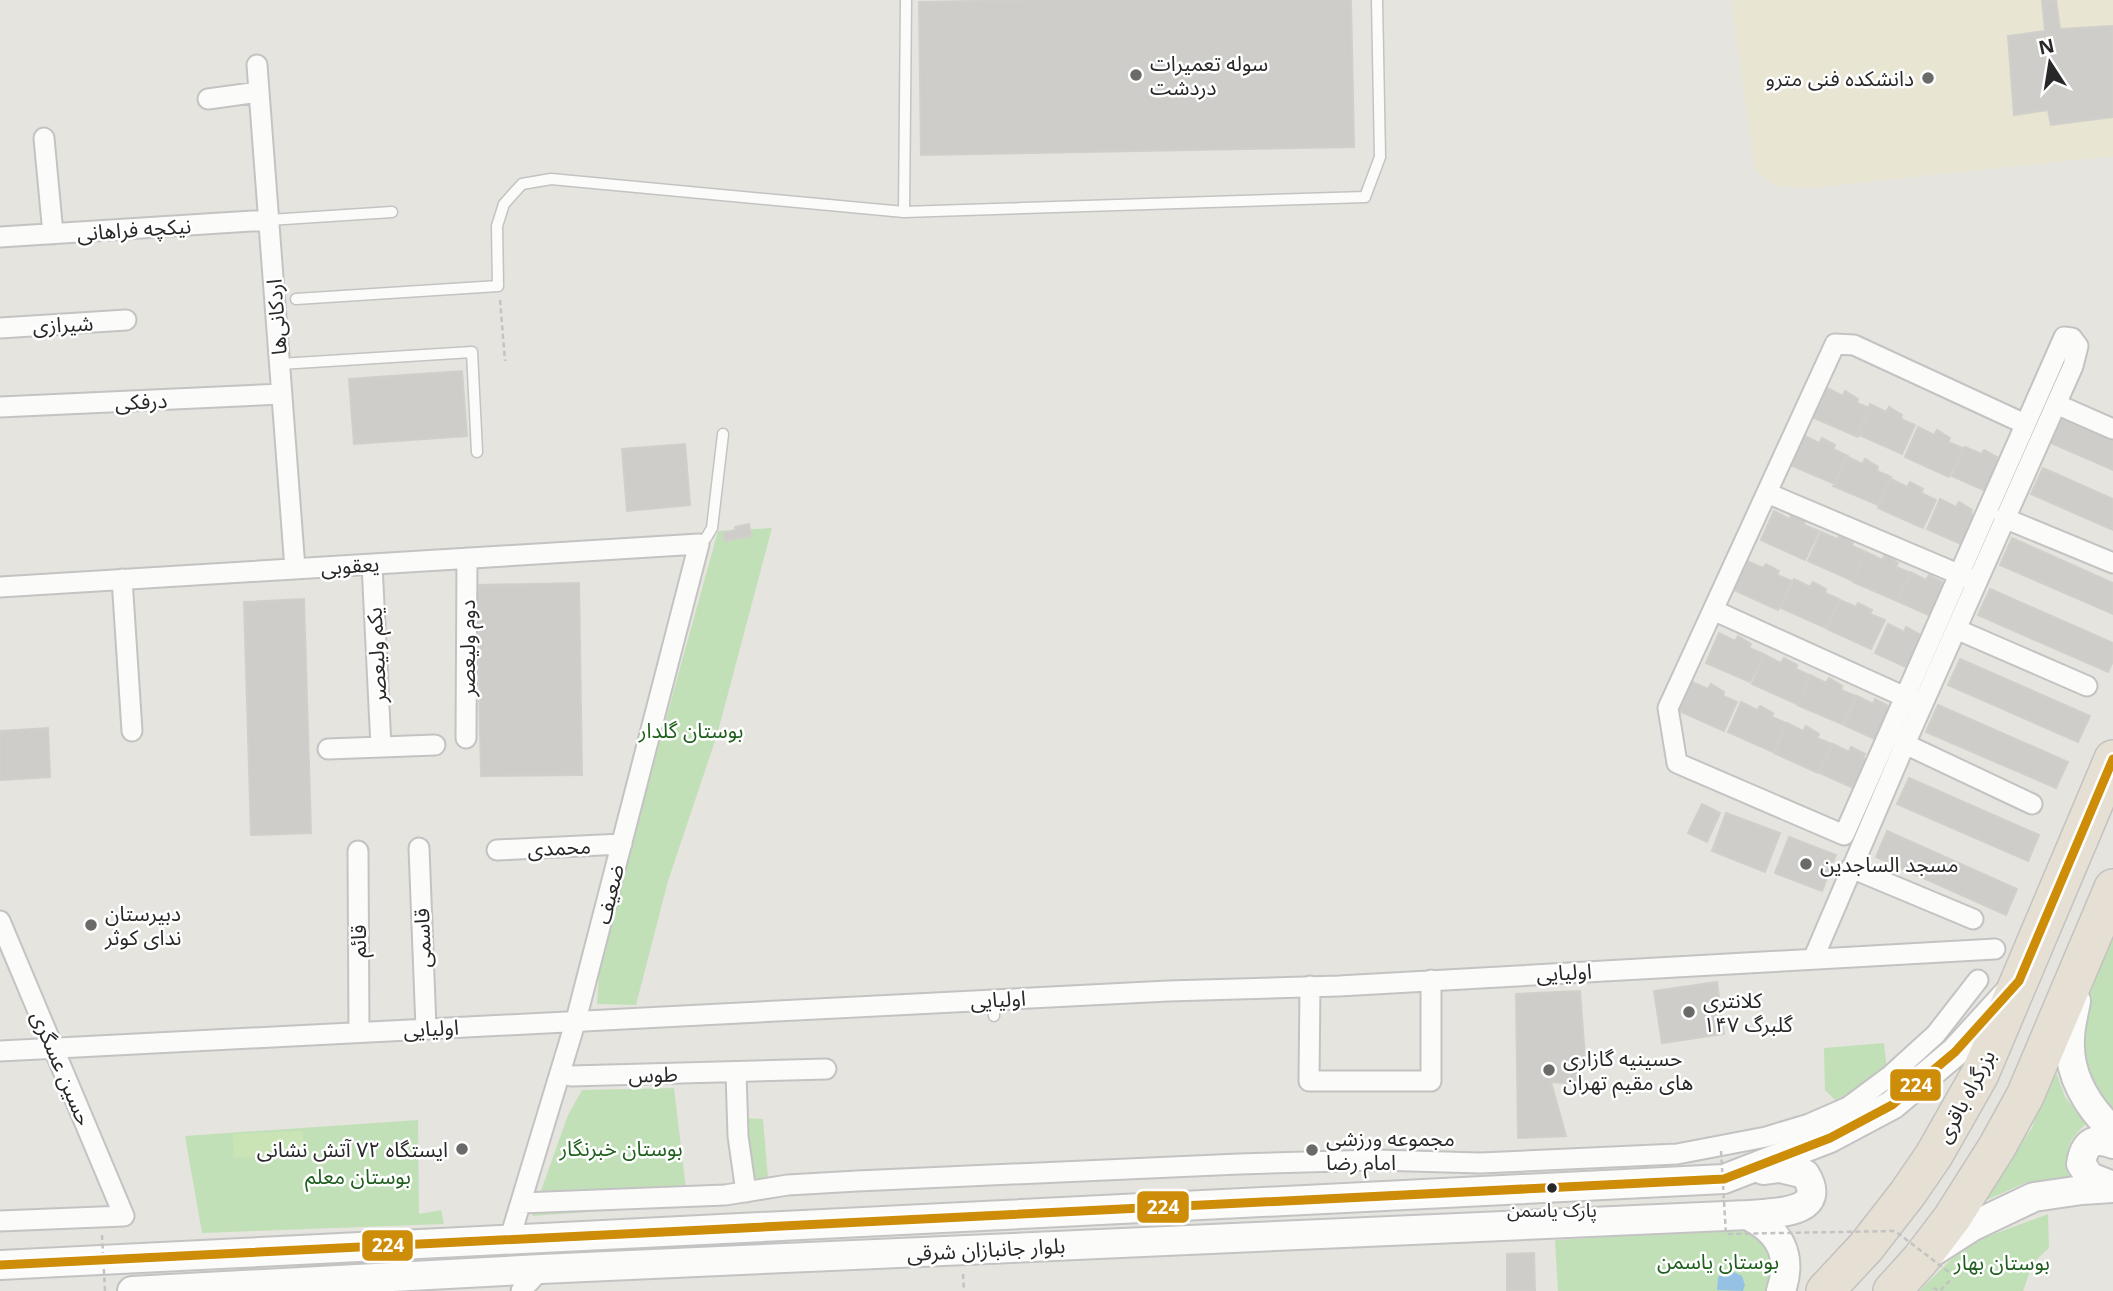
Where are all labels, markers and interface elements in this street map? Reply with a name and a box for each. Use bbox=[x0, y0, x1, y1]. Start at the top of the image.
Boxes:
north arrow bbox=[2015, 28, 2085, 98]
text: N bbox=[2036, 32, 2057, 61]
place label: سوله تعمیرات دردشت bbox=[1150, 49, 1268, 101]
place label: دانشکده فنی مترو bbox=[1766, 64, 1914, 92]
marker: سوله تعمیرات دردشت bbox=[1128, 67, 1144, 83]
marker: دانشکده فنی مترو bbox=[1920, 70, 1936, 86]
street label: نیکچه فراهانی bbox=[76, 211, 192, 247]
street label: اردکانی‌ها bbox=[259, 278, 293, 356]
street label: شیرازی bbox=[32, 308, 94, 340]
street label: درفکی bbox=[114, 386, 168, 416]
street label: یعقوبی bbox=[320, 549, 380, 581]
street label: دوم ولیعصر bbox=[453, 600, 484, 697]
street label: یکم ولیعصر bbox=[360, 606, 395, 705]
park label: بوستان گلدار bbox=[638, 716, 743, 744]
street label: محمدی bbox=[526, 831, 592, 863]
place label: مسجد الساجدین bbox=[1820, 850, 1958, 878]
marker: مسجد الساجدین bbox=[1798, 856, 1814, 872]
street label: ضعیف bbox=[588, 861, 630, 927]
place label: دبیرستان ندای کوثر bbox=[104, 899, 181, 951]
street label: قاسمی bbox=[407, 908, 437, 968]
marker: دبیرستان ندای کوثر bbox=[83, 917, 99, 933]
street label: قائم bbox=[344, 925, 374, 957]
street label: اولیایی bbox=[1536, 957, 1592, 987]
street label: اولیایی bbox=[970, 984, 1026, 1014]
place label: کلانتری ۱۴۷ گلبرگ bbox=[1703, 986, 1793, 1038]
marker: کلانتری ۱۴۷ گلبرگ bbox=[1681, 1004, 1697, 1020]
street label: حسین عسگری bbox=[25, 1006, 99, 1130]
street label: اولیایی bbox=[403, 1013, 459, 1043]
place label: حسینیه گازاری های مقیم تهران bbox=[1563, 1044, 1693, 1098]
street label: بزرگراه باقری bbox=[1929, 1045, 2001, 1147]
street label: طوس bbox=[628, 1060, 678, 1088]
marker: حسینیه گازاری های مقیم تهران bbox=[1541, 1062, 1557, 1078]
line badge: 224 bbox=[1889, 1068, 1942, 1102]
text: 224 bbox=[1900, 1072, 1932, 1098]
place label: مجموعه ورزشی امام رضا bbox=[1326, 1124, 1455, 1179]
park label: بوستان خبرنگار bbox=[558, 1134, 683, 1162]
place label: ایستگاه ۷۲ آتش نشانی bbox=[257, 1135, 448, 1163]
marker: ایستگاه ۷۲ آتش نشانی bbox=[454, 1141, 470, 1157]
marker: مجموعه ورزشی امام رضا bbox=[1304, 1142, 1320, 1158]
park label: بوستان معلم bbox=[305, 1162, 411, 1192]
marker: پارک یاسمن bbox=[1545, 1181, 1559, 1195]
line badge: 224 bbox=[1136, 1190, 1190, 1224]
text: 224 bbox=[1147, 1194, 1179, 1220]
place label: پارک یاسمن bbox=[1507, 1197, 1597, 1223]
line badge: 224 bbox=[361, 1229, 414, 1262]
street label: بلوار جانبازان شرقی bbox=[906, 1231, 1066, 1267]
text: 224 bbox=[372, 1232, 404, 1258]
park label: بوستان یاسمن bbox=[1657, 1247, 1779, 1275]
park label: بوستان بهار bbox=[1953, 1248, 2050, 1276]

